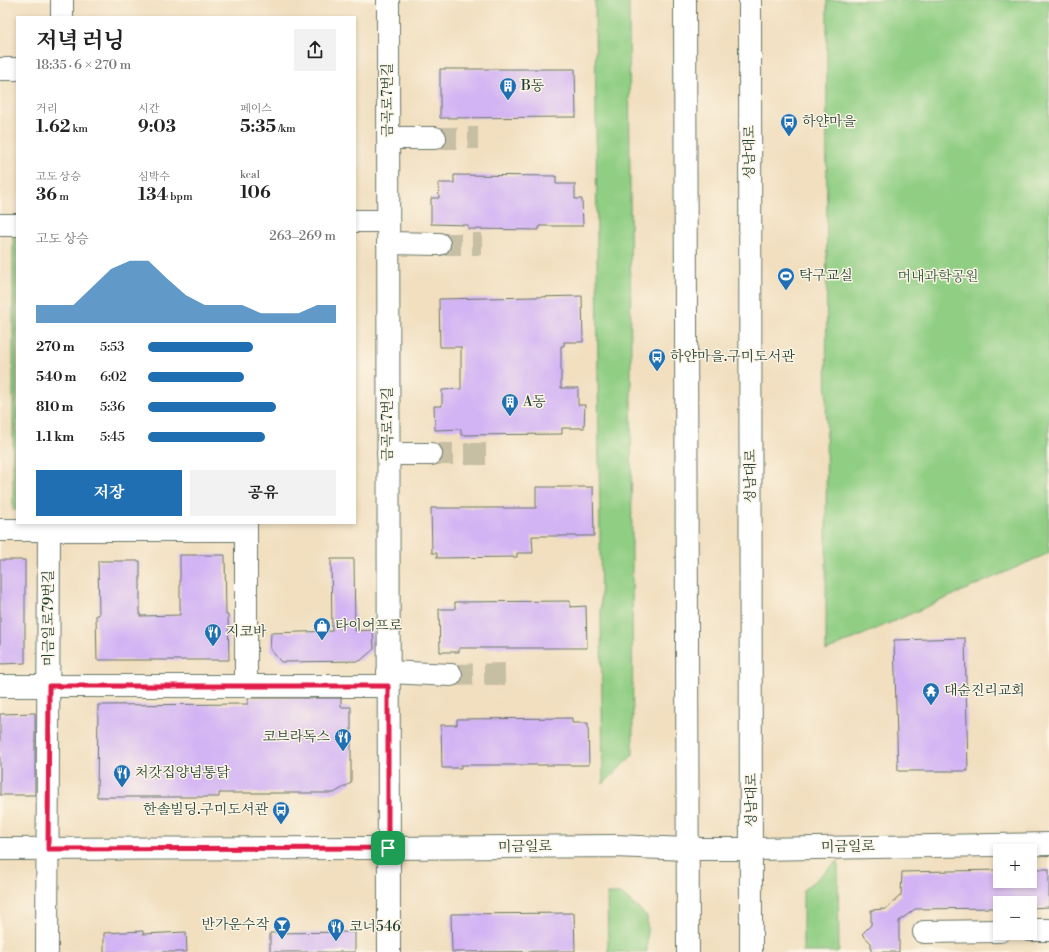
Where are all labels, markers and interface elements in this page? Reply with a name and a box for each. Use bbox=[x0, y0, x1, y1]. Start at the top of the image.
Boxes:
text: 저녁 러닝 bbox=[36, 28, 125, 55]
button: share bbox=[294, 29, 336, 71]
text: 18:35 · 6 × 270 m bbox=[36, 57, 131, 73]
street label: 금곡로7번길 bbox=[379, 63, 397, 137]
building icon: B동 bbox=[498, 76, 518, 101]
place label: B동 bbox=[520, 77, 545, 95]
text: 거리 bbox=[36, 102, 57, 116]
text: 시간 bbox=[138, 102, 159, 116]
text: 페이스 bbox=[240, 102, 272, 116]
bus stop icon: 하얀마을 bbox=[779, 112, 799, 137]
place label: 하얀마을 bbox=[802, 113, 857, 131]
text: 1.62 bbox=[36, 116, 70, 138]
text: 9:03 bbox=[138, 116, 176, 138]
text: 5:35 bbox=[240, 116, 276, 138]
text: km bbox=[70, 122, 88, 136]
text: /km bbox=[276, 122, 296, 136]
street label: 성남대로 bbox=[741, 124, 759, 179]
text: kcal bbox=[240, 168, 260, 182]
text: 고도 상승 bbox=[36, 170, 81, 184]
text: 심박수 bbox=[138, 170, 170, 184]
text: 106 bbox=[240, 182, 271, 204]
text: 36 bbox=[36, 184, 57, 206]
text: 134 bbox=[138, 184, 168, 206]
text: m bbox=[57, 190, 69, 204]
text: bpm bbox=[168, 190, 193, 204]
text: 263–269 m bbox=[269, 228, 336, 244]
text: 고도 상승 bbox=[36, 231, 89, 247]
sports icon: 탁구교실 bbox=[776, 266, 796, 291]
place label: 탁구교실 bbox=[799, 267, 853, 285]
park label: 머내과학공원 bbox=[897, 268, 979, 286]
text: 270 m bbox=[36, 339, 75, 355]
text: 5:53 bbox=[100, 339, 124, 355]
bus stop icon: 하얀마을.구미도서관 bbox=[647, 347, 667, 372]
place label: 하얀마을.구미도서관 bbox=[670, 348, 795, 366]
text: 540 m bbox=[36, 369, 76, 385]
text: 6:02 bbox=[100, 369, 127, 385]
street label: 금곡로7번길 bbox=[379, 387, 397, 461]
building icon: A동 bbox=[500, 392, 520, 417]
place label: A동 bbox=[522, 393, 547, 411]
text: 810 m bbox=[36, 399, 73, 415]
text: 5:36 bbox=[100, 399, 125, 415]
text: 1.1 km bbox=[36, 429, 74, 445]
text: 5:45 bbox=[100, 429, 125, 445]
street label: 성남대로 bbox=[742, 448, 760, 503]
button: 저장 bbox=[36, 470, 182, 516]
button: 공유 bbox=[190, 470, 336, 516]
street label: 미금일로79번길 bbox=[40, 570, 58, 666]
shop icon: 타이어프로 bbox=[312, 616, 332, 641]
place label: 타이어프로 bbox=[335, 617, 403, 635]
restaurant icon: 지코바 bbox=[203, 622, 223, 647]
place label: 지코바 bbox=[226, 623, 267, 641]
temple icon: 대순진리교회 bbox=[921, 681, 941, 706]
place label: 대순진리교회 bbox=[944, 682, 1025, 700]
restaurant icon: 코브라독스 bbox=[333, 727, 353, 752]
place label: 코브라독스 bbox=[262, 728, 330, 746]
restaurant icon: 처갓집양념통닭 bbox=[112, 763, 132, 788]
place label: 처갓집양념통닭 bbox=[135, 764, 230, 782]
street label: 성남대로 bbox=[743, 772, 761, 827]
bus stop icon: 한솔빌딩.구미도서관 bbox=[271, 800, 291, 825]
place label: 한솔빌딩.구미도서관 bbox=[143, 801, 268, 819]
pin bbox=[371, 831, 405, 865]
icon: arrive bbox=[377, 837, 399, 859]
street label: 미금일로 bbox=[498, 838, 553, 856]
street label: 미금일로 bbox=[821, 838, 876, 856]
map controls bbox=[993, 844, 1037, 940]
button: + bbox=[993, 844, 1037, 888]
button: − bbox=[993, 896, 1037, 940]
bar icon: 반가운수작 bbox=[272, 915, 292, 940]
place label: 반가운수작 bbox=[201, 916, 269, 934]
restaurant icon: 코너546 bbox=[326, 917, 346, 942]
place label: 코너546 bbox=[349, 918, 401, 936]

